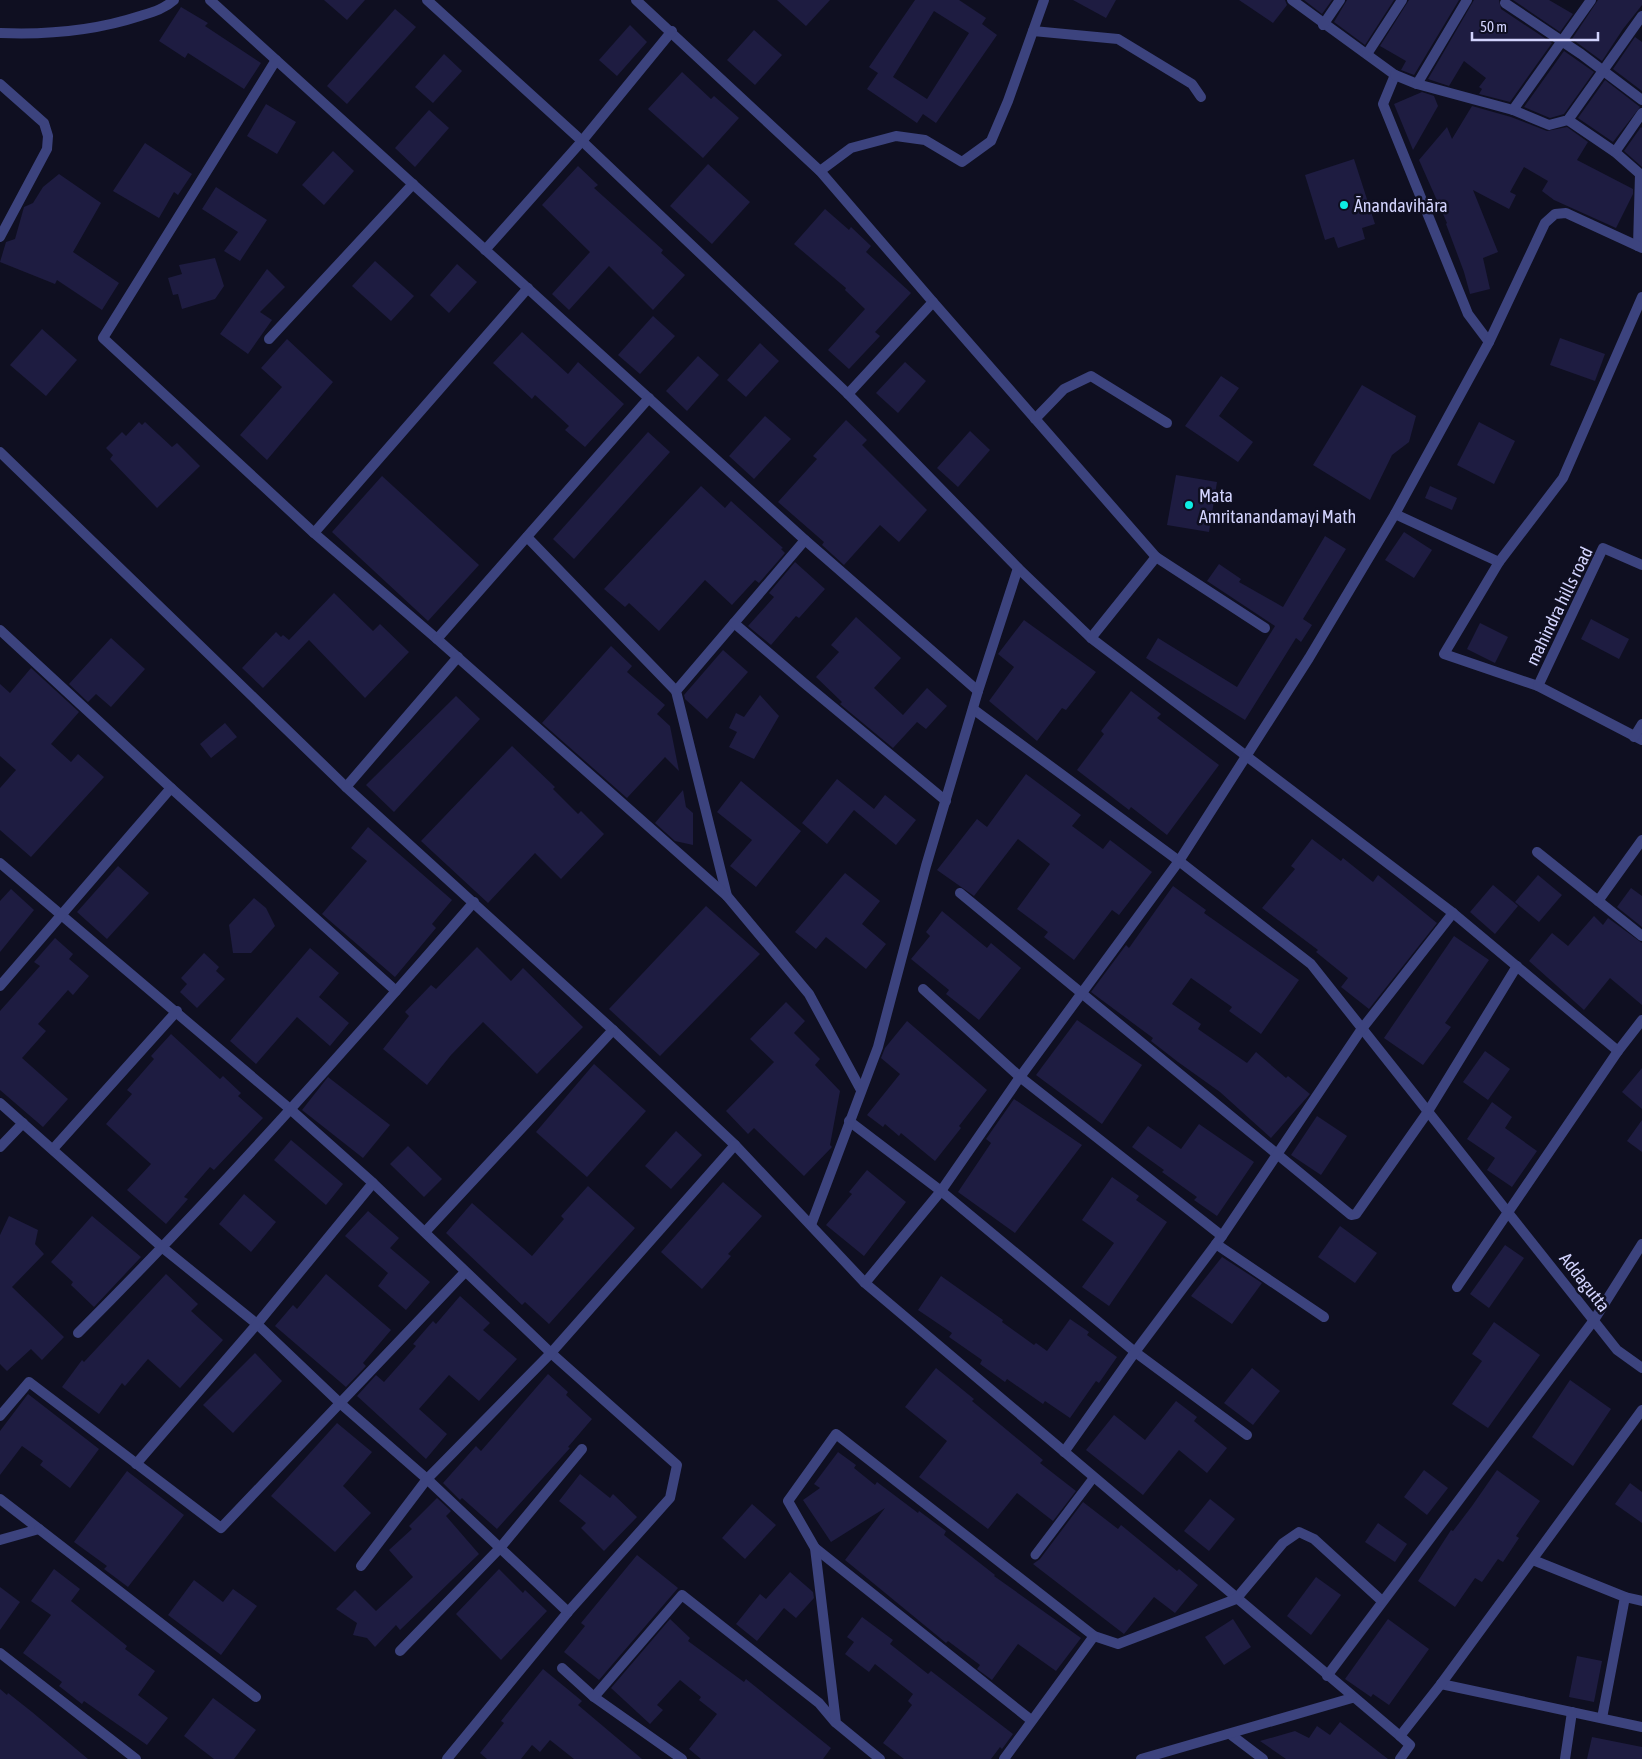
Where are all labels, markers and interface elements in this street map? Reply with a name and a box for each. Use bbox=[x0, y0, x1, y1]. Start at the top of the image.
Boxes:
scale bar bbox=[1472, 10, 1598, 42]
text: 50 m bbox=[1480, 18, 1507, 35]
place label: Ānandavihāra bbox=[1354, 195, 1448, 216]
marker: Ānandavihāra bbox=[1338, 199, 1350, 211]
place label: Mata Amritanandamayi Math bbox=[1199, 485, 1356, 527]
marker: Mata Amritanandamayi Math bbox=[1183, 499, 1195, 511]
street label: mahindra hills road bbox=[1521, 543, 1597, 669]
street label: Addagutta bbox=[1555, 1248, 1615, 1316]

